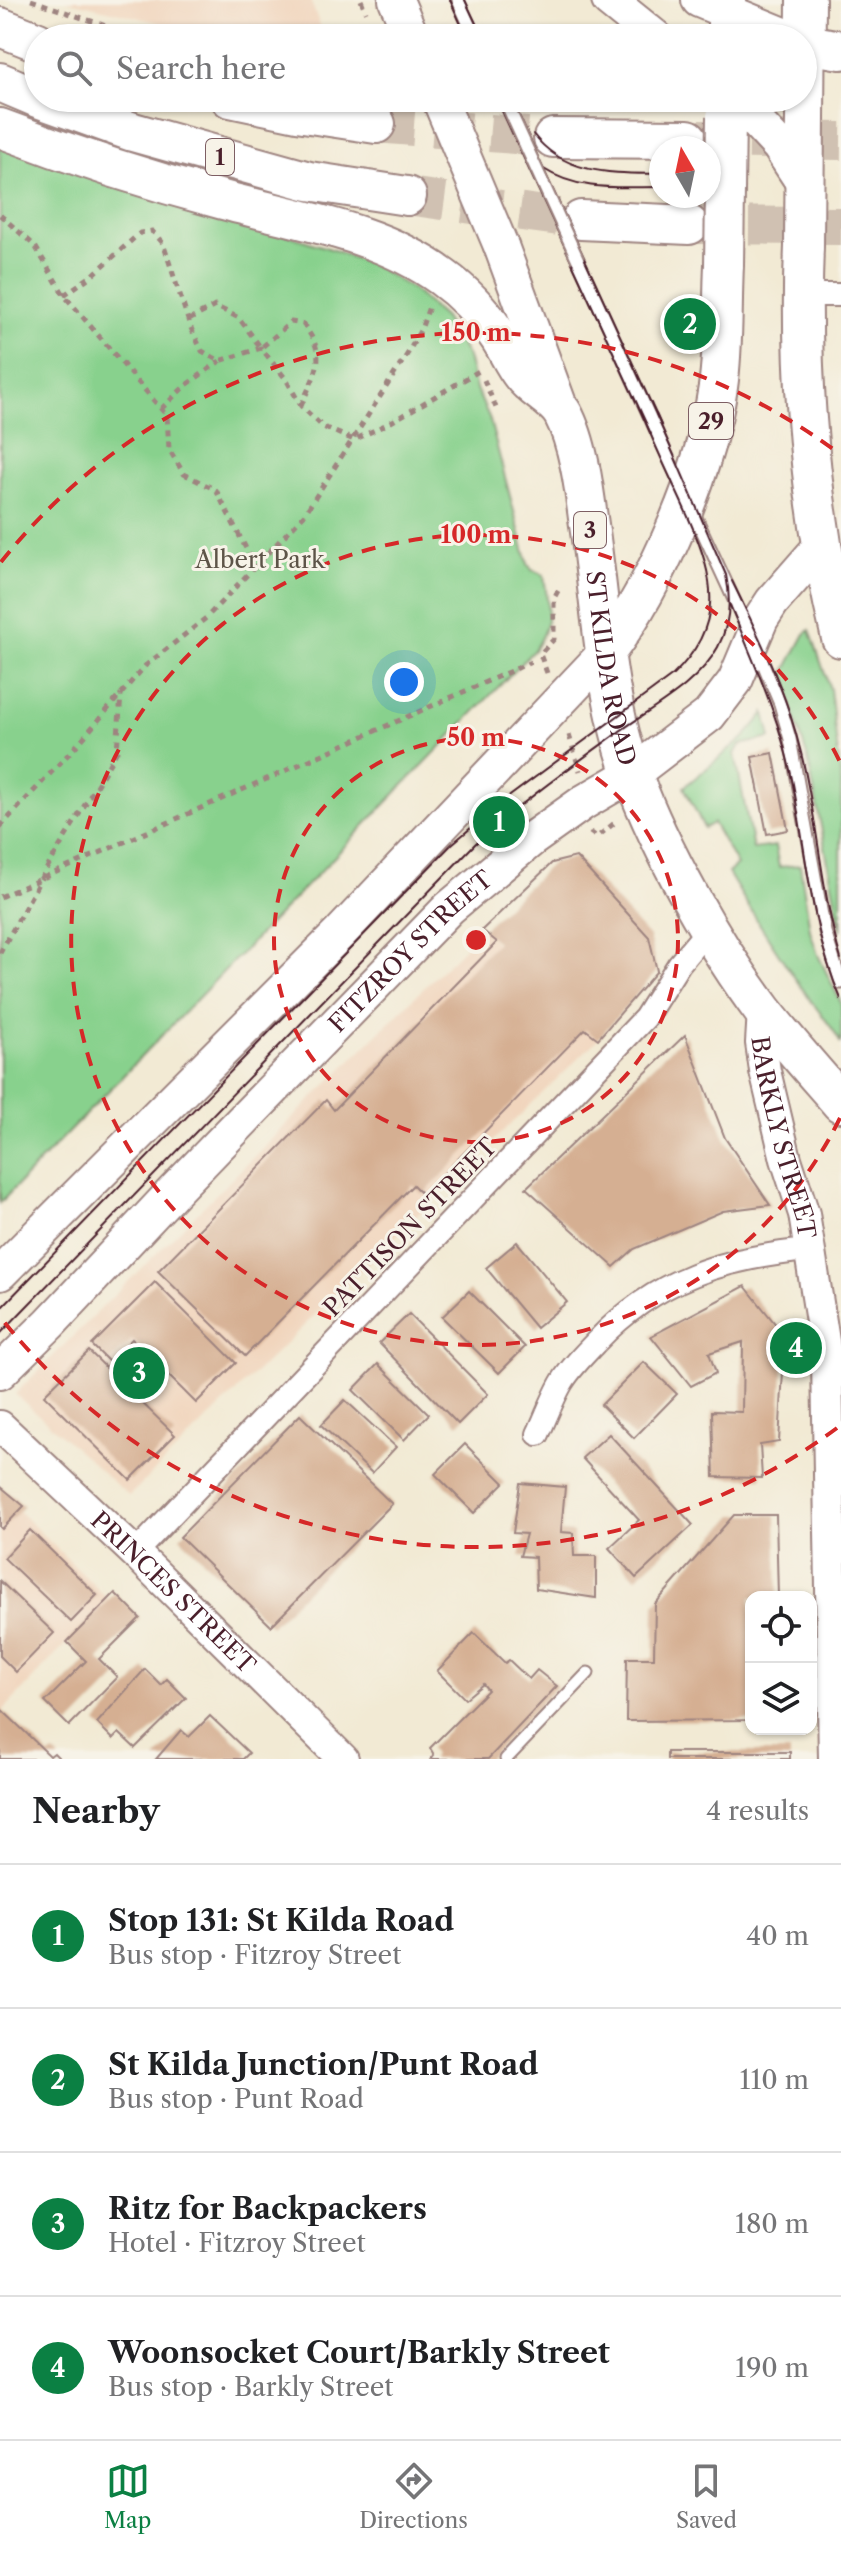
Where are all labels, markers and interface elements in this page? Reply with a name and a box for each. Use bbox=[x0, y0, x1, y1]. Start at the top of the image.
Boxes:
search box bbox=[24, 24, 817, 112]
icon: search bbox=[52, 46, 96, 90]
text: Search here bbox=[116, 50, 286, 87]
north arrow bbox=[649, 136, 721, 208]
road number: 1 bbox=[206, 139, 234, 175]
pin: 2 bbox=[664, 294, 716, 354]
text: 150 m bbox=[441, 318, 511, 347]
road number: 29 bbox=[689, 403, 733, 439]
road number: 3 bbox=[574, 512, 606, 548]
text: 100 m bbox=[440, 520, 512, 549]
park label: Albert Park bbox=[194, 545, 326, 574]
street label: ST KILDA ROAD bbox=[581, 569, 643, 769]
your location bbox=[384, 662, 424, 702]
text: 50 m bbox=[447, 723, 505, 752]
pin: 1 bbox=[473, 792, 525, 852]
street label: FITZROY STREET bbox=[322, 864, 498, 1038]
centre of rings bbox=[462, 926, 490, 954]
street label: BARKLY STREET bbox=[746, 1034, 822, 1240]
street label: PATTISON STREET bbox=[317, 1132, 503, 1322]
pin: 4 bbox=[770, 1318, 822, 1378]
pin: 3 bbox=[113, 1343, 165, 1403]
street label: PRINCES STREET bbox=[85, 1505, 262, 1679]
map controls bbox=[745, 1591, 817, 1735]
button: locate bbox=[745, 1591, 817, 1663]
button: layers bbox=[745, 1663, 817, 1735]
text: Nearby bbox=[32, 1790, 160, 1832]
text: 4 results bbox=[706, 1795, 809, 1827]
text: Stop 131: St Kilda Road bbox=[108, 1902, 454, 1939]
text: 1 bbox=[52, 1920, 64, 1952]
text: 40 m bbox=[746, 1920, 809, 1952]
text: Bus stop · Fitzroy Street bbox=[108, 1939, 401, 1971]
text: St Kilda Junction/Punt Road bbox=[108, 2046, 539, 2083]
text: 2 bbox=[50, 2064, 66, 2096]
text: 110 m bbox=[740, 2064, 809, 2096]
text: Bus stop · Punt Road bbox=[108, 2083, 364, 2115]
text: Ritz for Backpackers bbox=[108, 2190, 427, 2227]
text: 3 bbox=[51, 2208, 65, 2240]
text: 180 m bbox=[735, 2208, 809, 2240]
text: Hotel · Fitzroy Street bbox=[108, 2227, 366, 2259]
text: Woonsocket Court/Barkly Street bbox=[108, 2334, 610, 2371]
text: 4 bbox=[50, 2352, 66, 2384]
text: 190 m bbox=[735, 2352, 809, 2384]
text: Bus stop · Barkly Street bbox=[108, 2371, 394, 2403]
tab: Map bbox=[104, 2459, 151, 2534]
tab: Directions bbox=[359, 2459, 468, 2534]
tab: Saved bbox=[676, 2459, 737, 2534]

